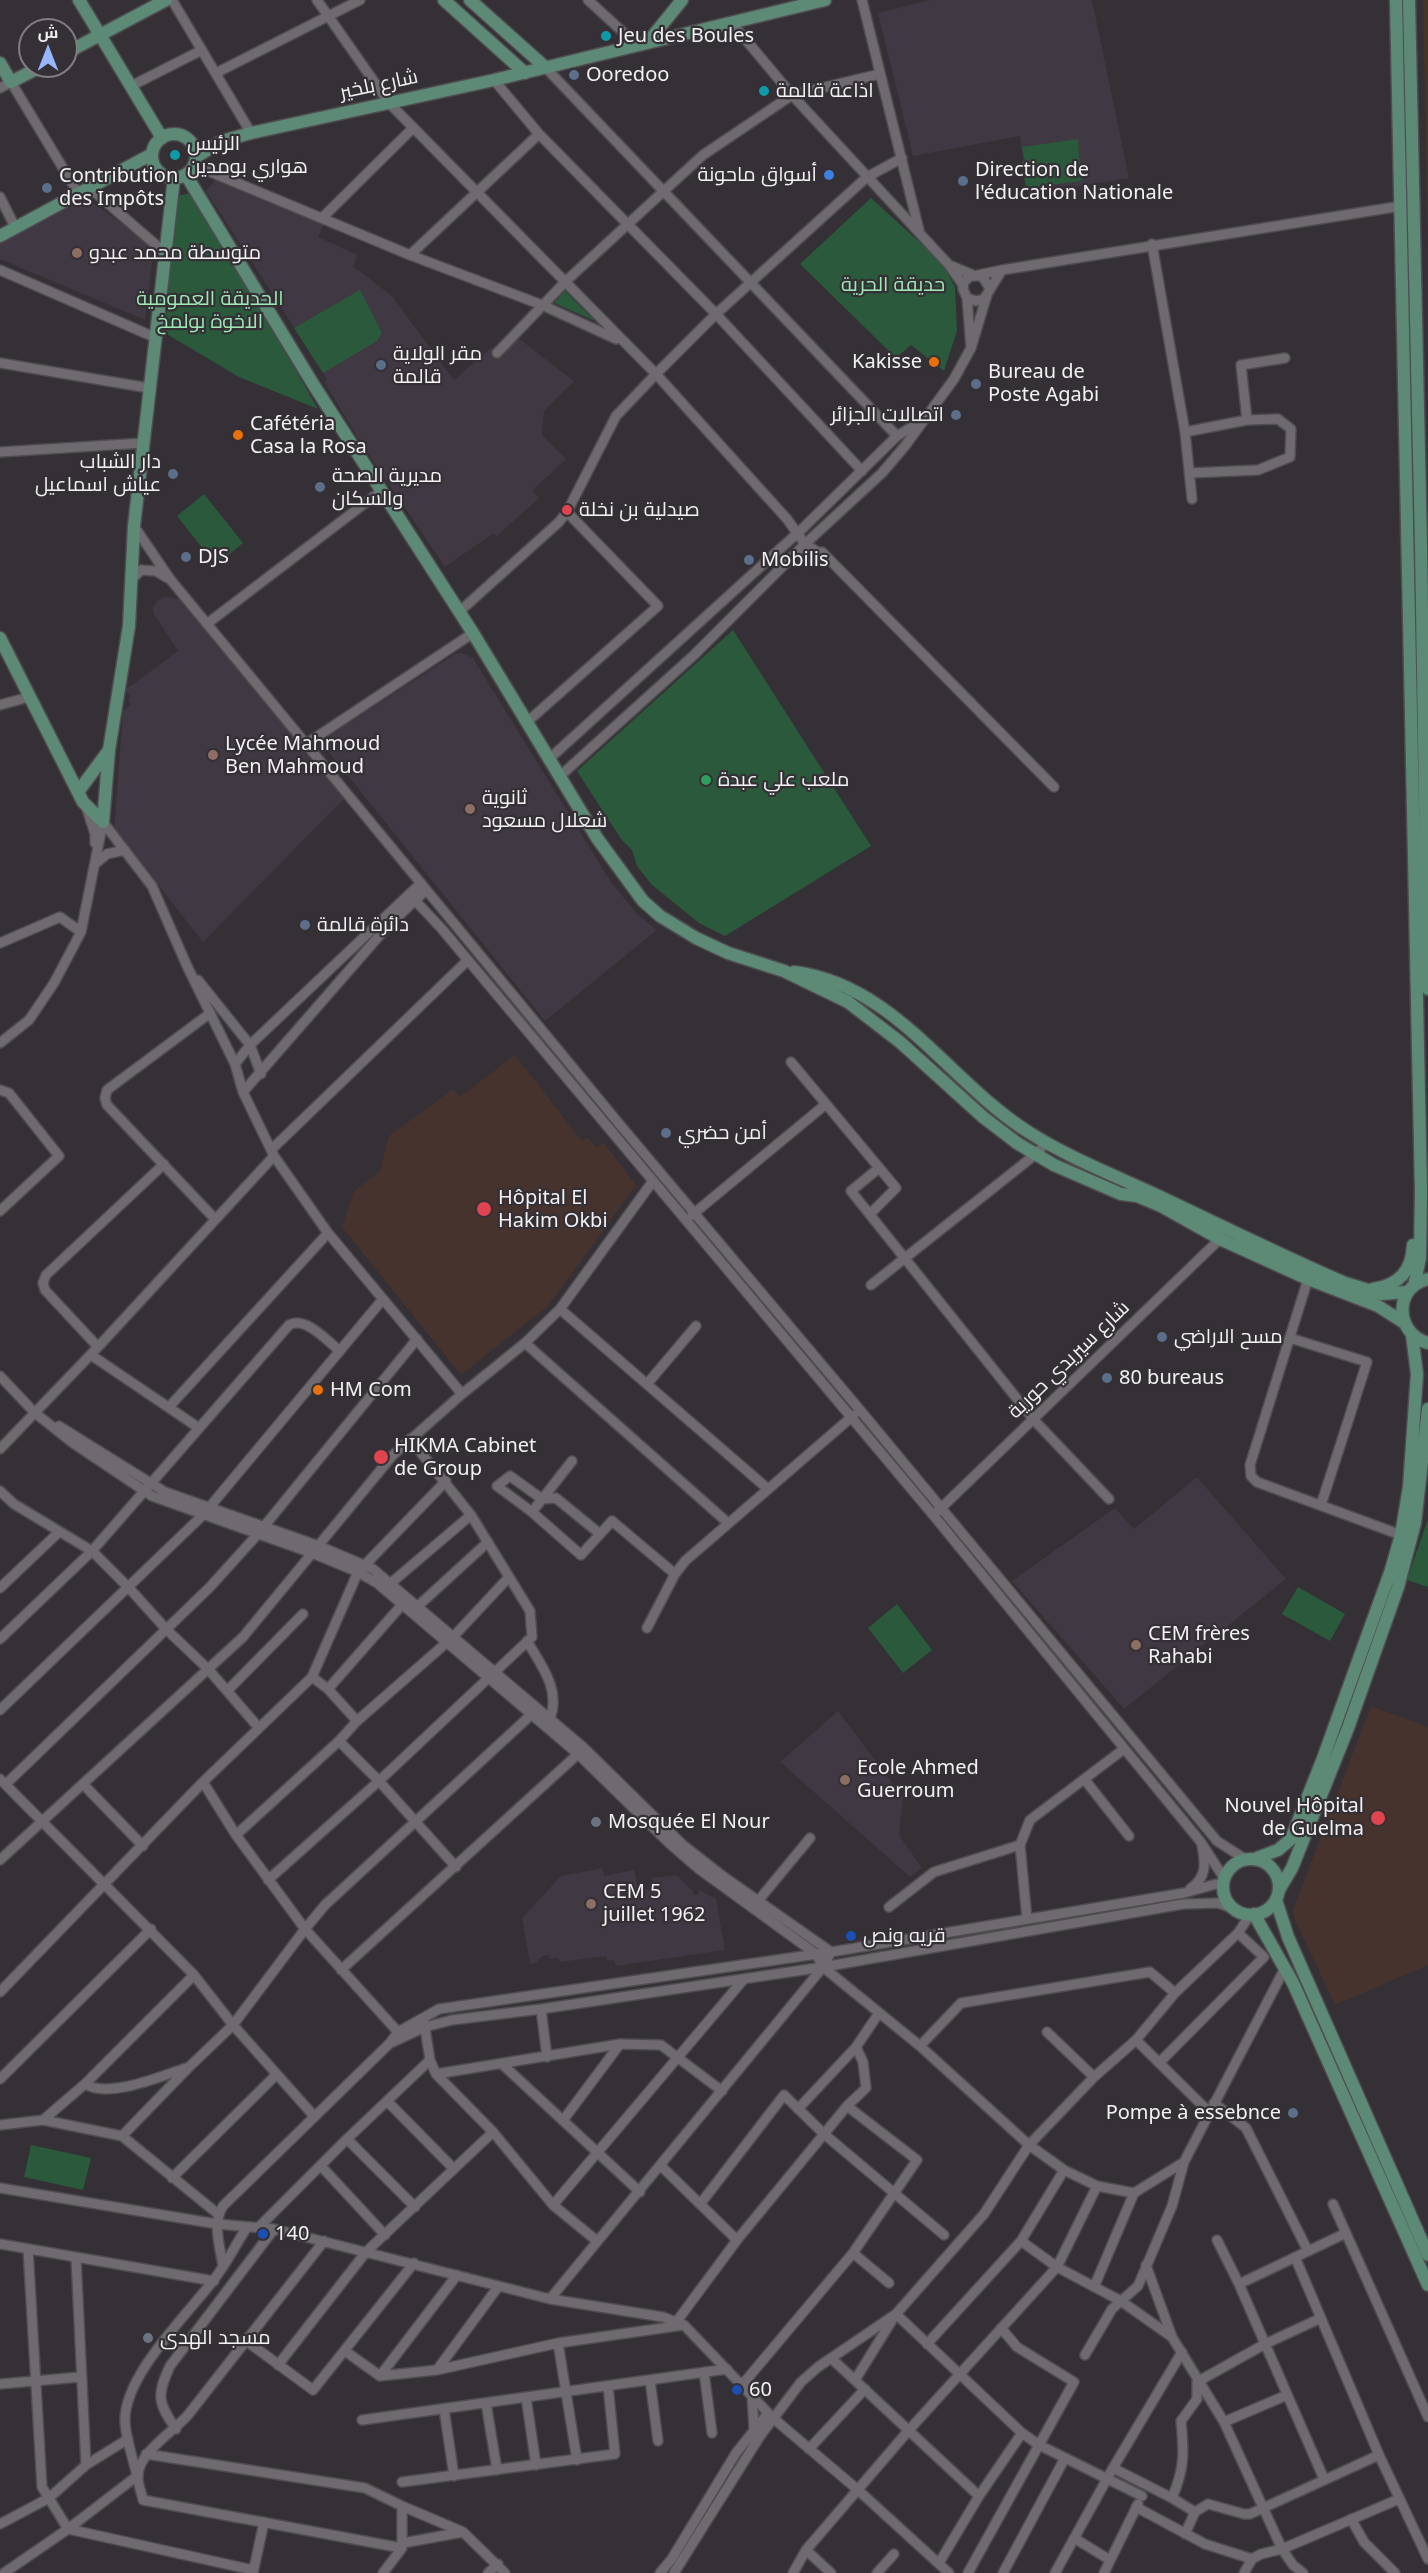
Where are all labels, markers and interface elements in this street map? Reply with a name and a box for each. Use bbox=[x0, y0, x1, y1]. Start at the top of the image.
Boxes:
north arrow bbox=[18, 18, 78, 78]
text: ش bbox=[38, 21, 58, 43]
place label: Jeu des Boules bbox=[618, 24, 754, 48]
marker: Jeu des Boules bbox=[599, 29, 613, 43]
place label: Ooredoo bbox=[586, 63, 669, 87]
street label: شارع بلخير bbox=[338, 65, 420, 105]
marker: Ooredoo bbox=[567, 68, 581, 82]
place label: اذاعة قالمة bbox=[776, 79, 874, 103]
marker: اذاعة قالمة bbox=[757, 84, 771, 98]
place label: الرئيس هواري بومدين bbox=[187, 132, 308, 179]
marker: الرئيس هواري بومدين bbox=[168, 148, 182, 162]
place label: Direction de l'éducation Nationale bbox=[975, 158, 1173, 205]
place label: أسواق ماحونة bbox=[697, 163, 817, 187]
place label: Contribution des Impôts bbox=[59, 164, 178, 211]
marker: أسواق ماحونة bbox=[822, 168, 836, 182]
marker: Direction de l'éducation Nationale bbox=[956, 174, 970, 188]
marker: Contribution des Impôts bbox=[40, 181, 54, 195]
place label: متوسطة محمد عبدو bbox=[89, 241, 261, 265]
marker: متوسطة محمد عبدو bbox=[70, 246, 84, 260]
park label: حديقة الحرية bbox=[841, 273, 945, 297]
park label: الحديقة العمومية الاخوة بولمخ bbox=[136, 287, 284, 334]
place label: مقر الولاية قالمة bbox=[393, 342, 482, 389]
place label: Kakisse bbox=[852, 350, 922, 374]
marker: Kakisse bbox=[927, 355, 941, 369]
marker: مقر الولاية قالمة bbox=[374, 358, 388, 372]
place label: Bureau de Poste Agabi bbox=[988, 360, 1099, 407]
marker: Bureau de Poste Agabi bbox=[969, 377, 983, 391]
place label: اتصالات الجزائر bbox=[831, 403, 944, 427]
marker: اتصالات الجزائر bbox=[949, 408, 963, 422]
place label: Cafétéria Casa la Rosa bbox=[250, 412, 367, 459]
marker: Cafétéria Casa la Rosa bbox=[231, 428, 245, 442]
place label: دار الشباب عياش اسماعيل bbox=[35, 450, 161, 497]
place label: مديرية الصحة والسكان bbox=[332, 464, 442, 511]
marker: دار الشباب عياش اسماعيل bbox=[166, 467, 180, 481]
marker: مديرية الصحة والسكان bbox=[313, 480, 327, 494]
place label: صيدلية بن نخلة bbox=[579, 498, 700, 522]
marker: صيدلية بن نخلة bbox=[560, 503, 574, 517]
place label: DJS bbox=[198, 545, 229, 569]
place label: Mobilis bbox=[761, 548, 829, 572]
marker: DJS bbox=[179, 550, 193, 564]
marker: Mobilis bbox=[742, 553, 756, 567]
place label: Lycée Mahmoud Ben Mahmoud bbox=[225, 732, 380, 779]
marker: Lycée Mahmoud Ben Mahmoud bbox=[206, 748, 220, 762]
place label: ملعب علي عبدة bbox=[718, 768, 849, 792]
marker: ملعب علي عبدة bbox=[699, 773, 713, 787]
place label: ثانوية شعلال مسعود bbox=[482, 786, 607, 833]
marker: ثانوية شعلال مسعود bbox=[463, 802, 477, 816]
place label: دائرة قالمة bbox=[317, 913, 409, 937]
marker: دائرة قالمة bbox=[298, 918, 312, 932]
place label: أمن حضري bbox=[678, 1121, 767, 1145]
marker: أمن حضري bbox=[659, 1126, 673, 1140]
place label: Hôpital El Hakim Okbi bbox=[498, 1186, 608, 1233]
marker: Hôpital El Hakim Okbi bbox=[475, 1200, 493, 1218]
street label: شارع سيريدي حورية bbox=[1003, 1296, 1135, 1424]
place label: مسح الاراضي bbox=[1174, 1325, 1282, 1349]
marker: مسح الاراضي bbox=[1155, 1330, 1169, 1344]
place label: 80 bureaus bbox=[1119, 1366, 1224, 1390]
marker: 80 bureaus bbox=[1100, 1371, 1114, 1385]
place label: HM Com bbox=[330, 1378, 412, 1402]
marker: HM Com bbox=[311, 1383, 325, 1397]
place label: HIKMA Cabinet de Group bbox=[394, 1434, 536, 1481]
marker: HIKMA Cabinet de Group bbox=[372, 1448, 390, 1466]
place label: CEM frères Rahabi bbox=[1148, 1622, 1250, 1669]
marker: CEM frères Rahabi bbox=[1129, 1638, 1143, 1652]
place label: Ecole Ahmed Guerroum bbox=[857, 1756, 979, 1803]
marker: Ecole Ahmed Guerroum bbox=[838, 1773, 852, 1787]
place label: Nouvel Hôpital de Guelma bbox=[1225, 1794, 1364, 1841]
marker: Nouvel Hôpital de Guelma bbox=[1369, 1809, 1387, 1827]
place label: Mosquée El Nour bbox=[608, 1810, 770, 1834]
marker: Mosquée El Nour bbox=[589, 1815, 603, 1829]
place label: CEM 5 juillet 1962 bbox=[603, 1880, 705, 1927]
marker: CEM 5 juillet 1962 bbox=[584, 1897, 598, 1911]
place label: قريه ونص bbox=[863, 1924, 946, 1948]
marker: قريه ونص bbox=[844, 1929, 858, 1943]
place label: Pompe à essebnce bbox=[1106, 2101, 1281, 2125]
marker: Pompe à essebnce bbox=[1286, 2106, 1300, 2120]
place label: 140 bbox=[275, 2222, 309, 2246]
marker: 140 bbox=[256, 2227, 270, 2241]
place label: مسجد الهدى bbox=[160, 2326, 271, 2350]
marker: مسجد الهدى bbox=[141, 2331, 155, 2345]
place label: 60 bbox=[749, 2378, 772, 2402]
marker: 60 bbox=[730, 2383, 744, 2397]

